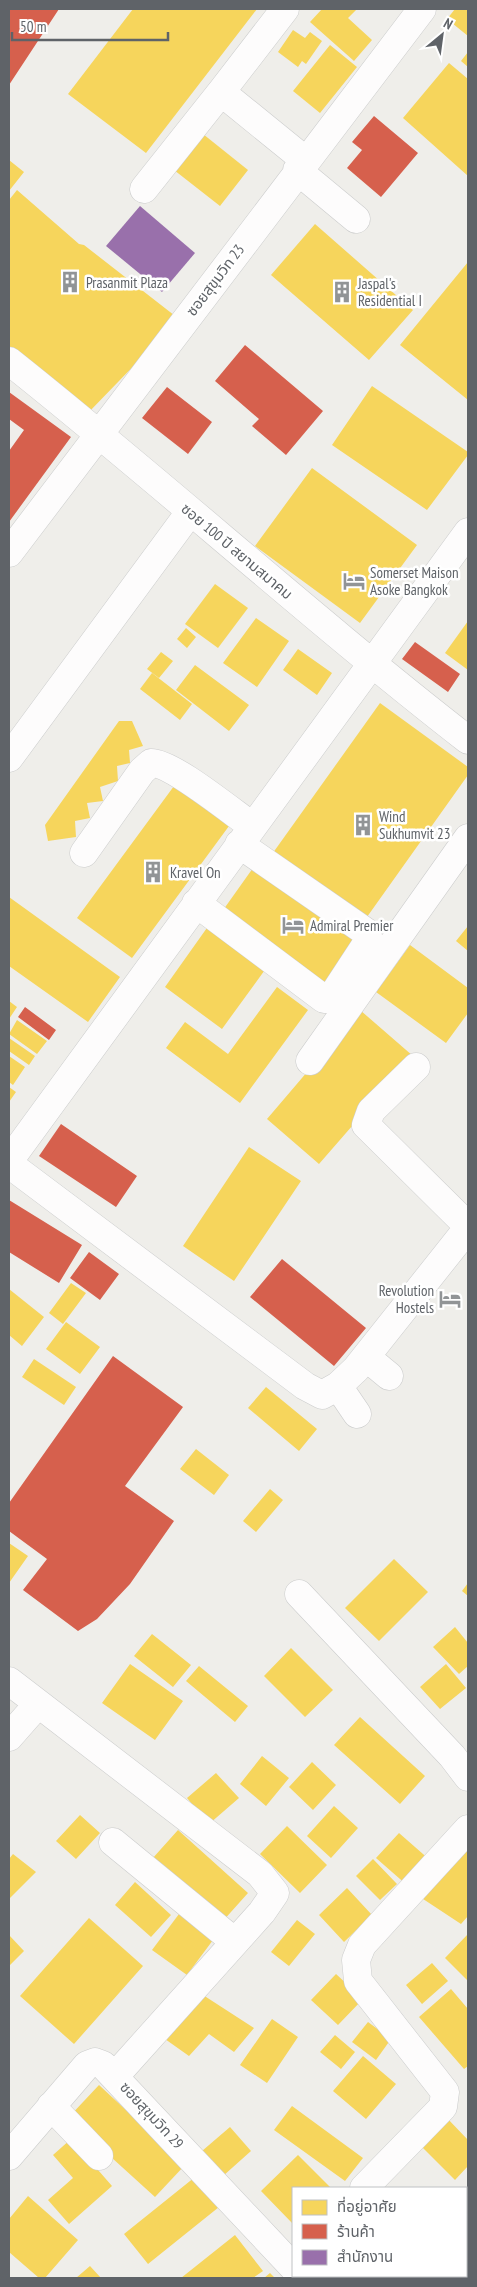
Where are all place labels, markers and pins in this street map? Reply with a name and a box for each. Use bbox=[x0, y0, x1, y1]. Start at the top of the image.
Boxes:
building icon: Prasanmit Plaza bbox=[57, 269, 83, 295]
place label: Prasanmit Plaza bbox=[86, 273, 168, 292]
place label: Jaspal's Residential I bbox=[357, 274, 422, 310]
building icon: Jaspal's Residential I bbox=[329, 279, 355, 305]
place label: Somerset Maison Asoke Bangkok bbox=[370, 563, 459, 599]
hotel icon: Somerset Maison Asoke Bangkok bbox=[341, 568, 367, 594]
place label: Wind Sukhumvit 23 bbox=[379, 807, 451, 843]
building icon: Wind Sukhumvit 23 bbox=[350, 812, 376, 838]
building icon: Kravel On bbox=[140, 859, 166, 885]
place label: Kravel On bbox=[170, 863, 221, 882]
hotel icon: Admiral Premier bbox=[280, 912, 306, 938]
place label: Admiral Premier bbox=[310, 916, 394, 935]
place label: Revolution Hostels bbox=[379, 1281, 434, 1317]
hotel icon: Revolution Hostels bbox=[437, 1286, 463, 1312]

